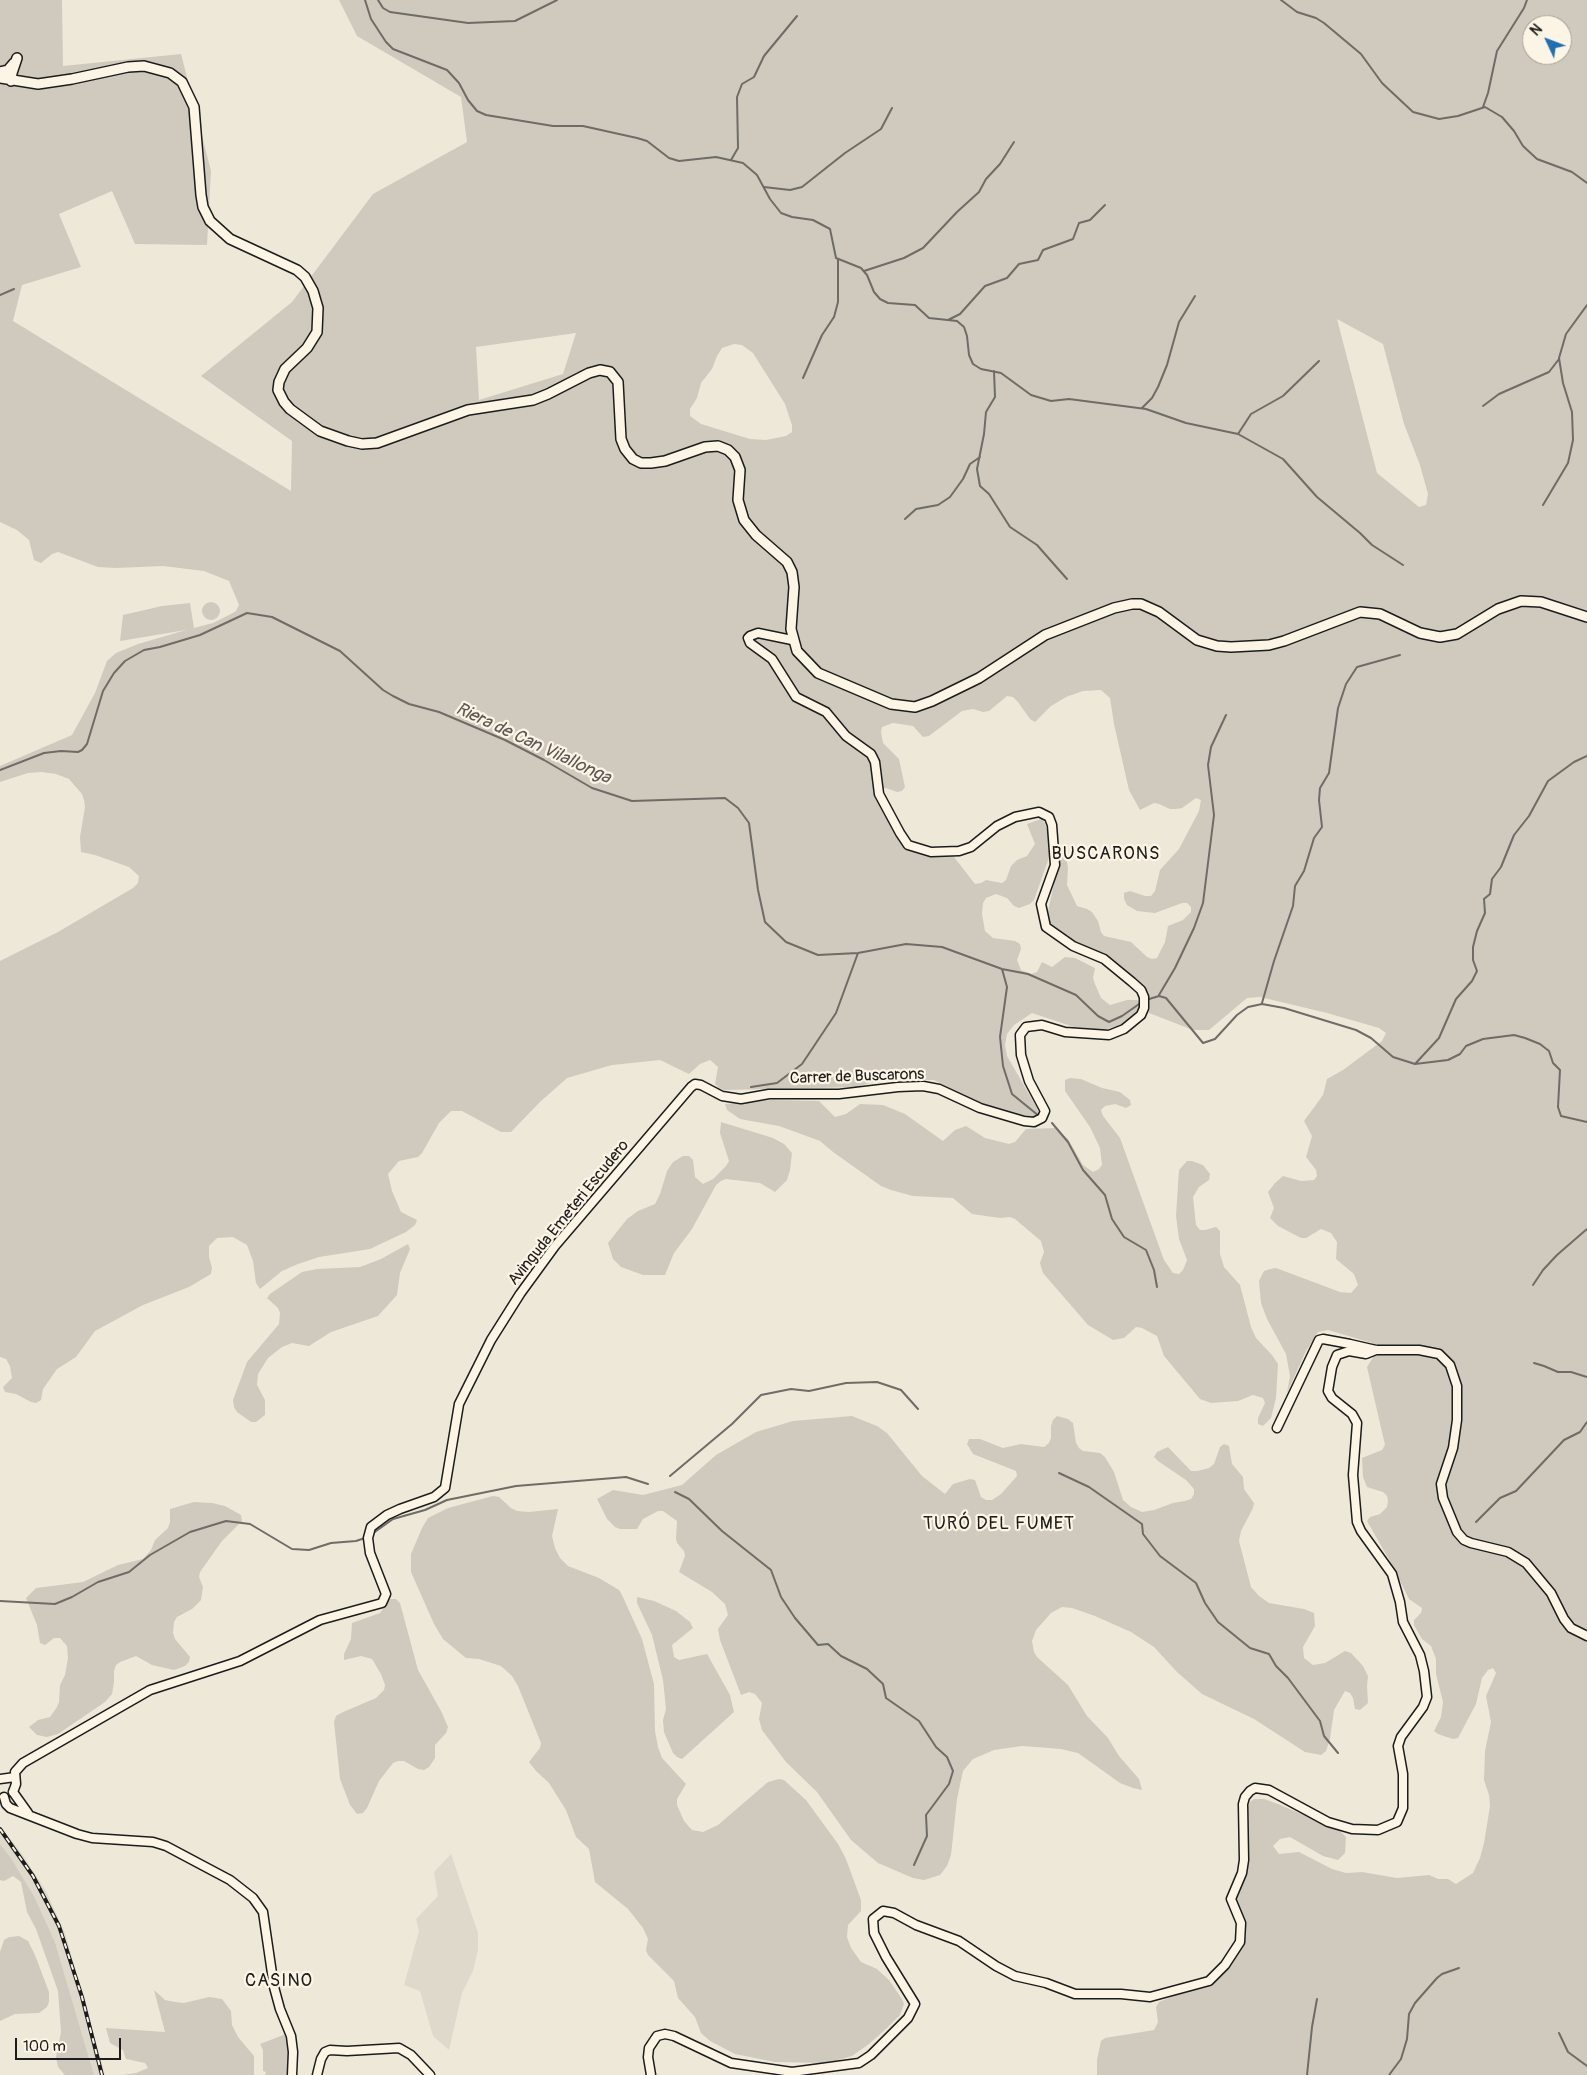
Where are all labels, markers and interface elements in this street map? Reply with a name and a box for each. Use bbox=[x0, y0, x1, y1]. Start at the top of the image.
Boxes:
north arrow bbox=[1522, 15, 1572, 65]
text: N bbox=[1527, 21, 1546, 39]
water label: Riera de Can Vilallonga bbox=[452, 699, 614, 789]
district label: BUSCARONS bbox=[1050, 843, 1162, 865]
street label: Carrer de Buscarons bbox=[790, 1065, 924, 1089]
street label: Avinguda Emeteri Escudero bbox=[504, 1136, 634, 1290]
district label: TURÓ DEL FUMET bbox=[921, 1513, 1077, 1535]
district label: CASINO bbox=[244, 1970, 314, 1992]
scale bar bbox=[18, 2028, 124, 2060]
text: 100 m bbox=[23, 2037, 66, 2056]

